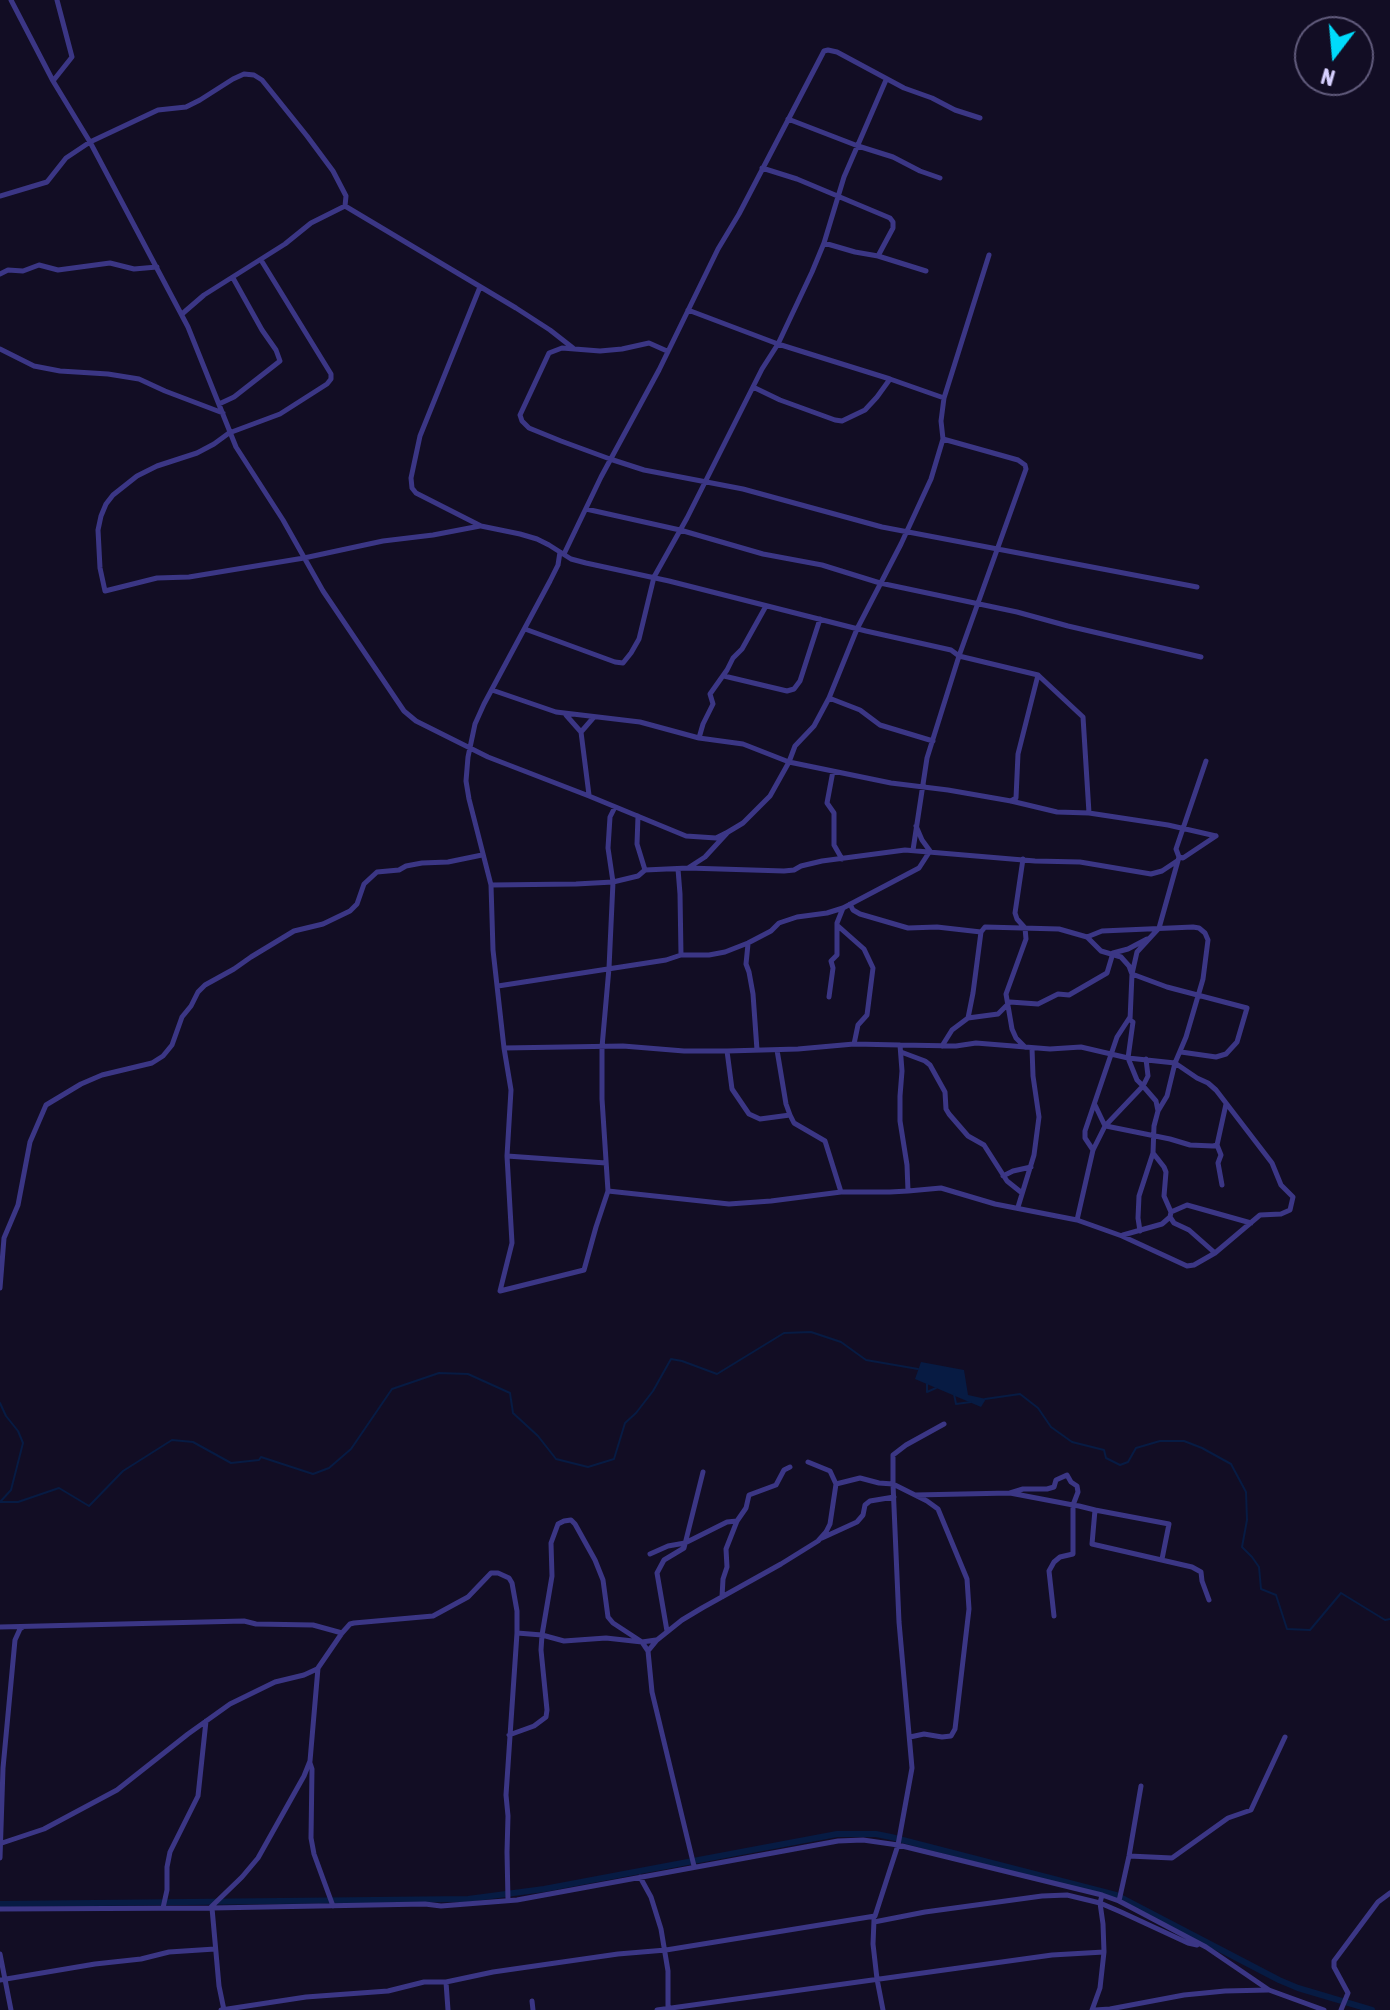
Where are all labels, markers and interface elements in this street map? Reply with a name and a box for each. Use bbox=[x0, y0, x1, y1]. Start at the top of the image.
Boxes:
north arrow bbox=[1294, 16, 1374, 96]
text: N bbox=[1318, 63, 1338, 91]

